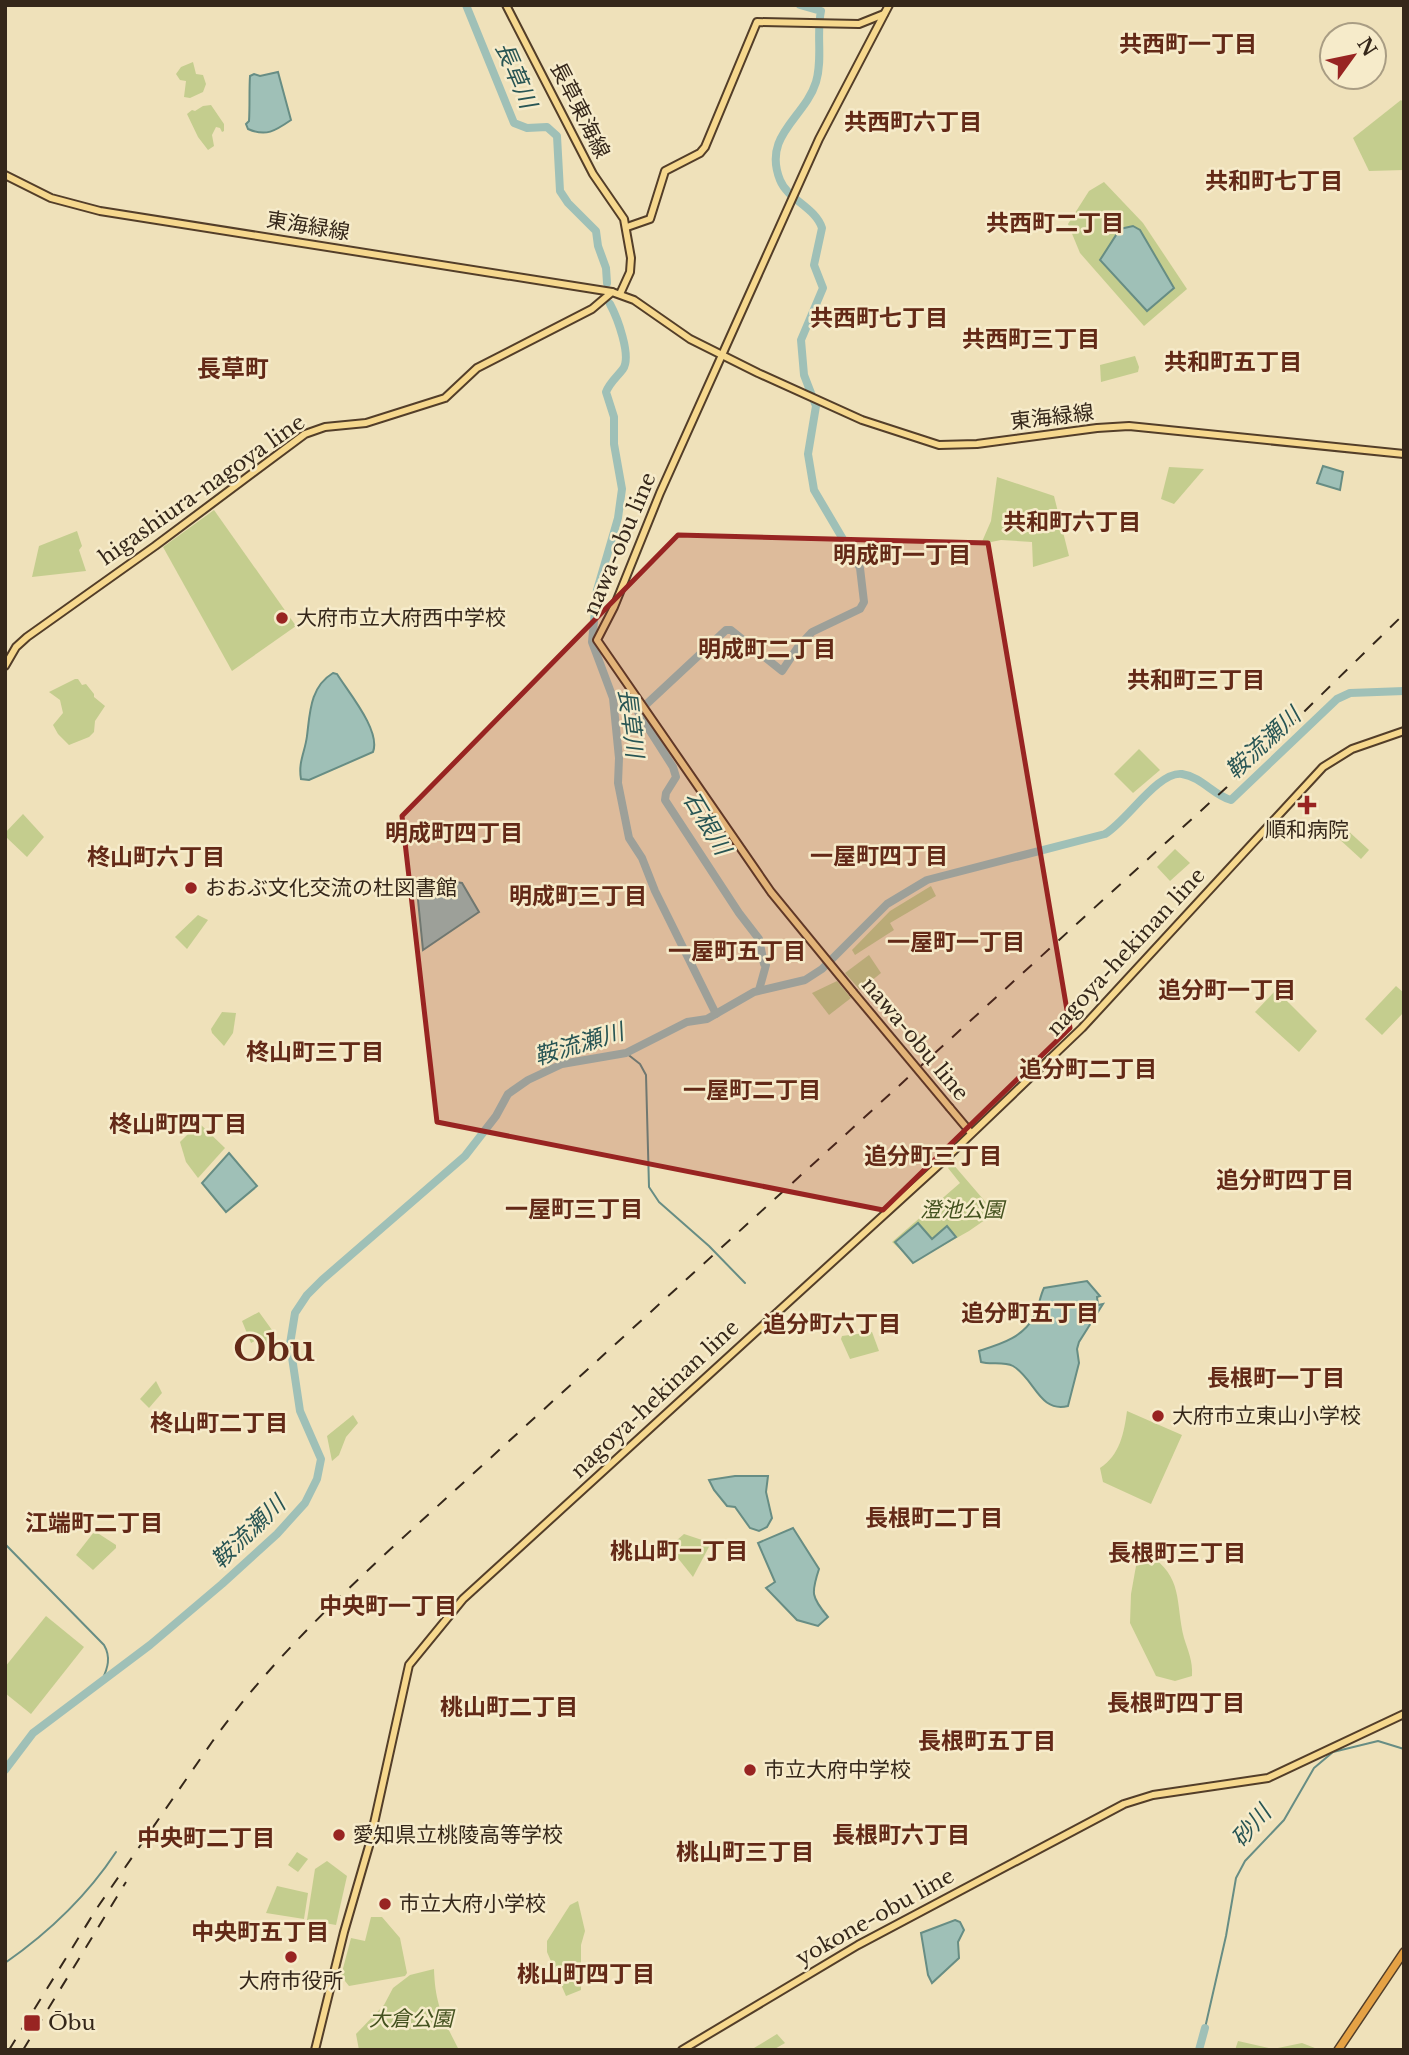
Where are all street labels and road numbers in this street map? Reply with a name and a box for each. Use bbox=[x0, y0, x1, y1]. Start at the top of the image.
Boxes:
street label: 長草東海線 bbox=[545, 57, 615, 163]
street label: 東海緑線 bbox=[264, 207, 352, 245]
street label: 東海緑線 bbox=[1009, 399, 1095, 435]
street label: higashiura-nagoya line bbox=[94, 409, 310, 571]
street label: nawa-obu line bbox=[578, 469, 662, 619]
street label: nagoya-hekinan line bbox=[1041, 863, 1211, 1041]
street label: nawa-obu line bbox=[856, 972, 974, 1106]
street label: nagoya-hekinan line bbox=[566, 1314, 744, 1484]
street label: yokone-obu line bbox=[791, 1863, 959, 1971]

